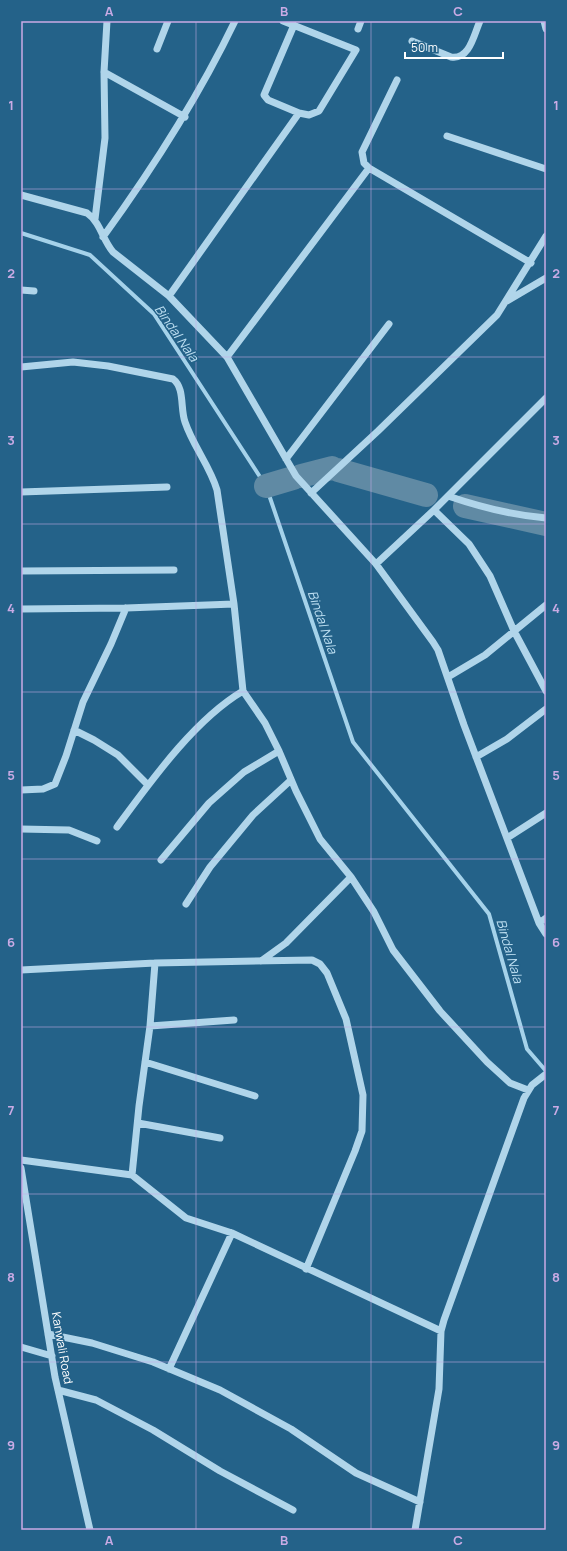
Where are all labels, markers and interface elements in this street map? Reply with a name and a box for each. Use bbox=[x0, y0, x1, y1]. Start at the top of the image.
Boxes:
text: A bbox=[105, 2, 114, 20]
text: B bbox=[280, 2, 288, 20]
text: C bbox=[453, 2, 463, 20]
scale bar bbox=[405, 34, 503, 60]
text: 50 m bbox=[411, 39, 438, 56]
text: 1 bbox=[8, 96, 14, 114]
text: 1 bbox=[553, 96, 559, 114]
text: 2 bbox=[7, 264, 15, 282]
text: 2 bbox=[552, 264, 560, 282]
water label: Bindal Nala bbox=[151, 301, 204, 366]
text: 3 bbox=[7, 431, 15, 449]
text: 3 bbox=[552, 431, 560, 449]
water label: Bindal Nala bbox=[304, 588, 342, 657]
text: 4 bbox=[7, 599, 15, 617]
text: 4 bbox=[552, 599, 560, 617]
text: 5 bbox=[7, 766, 15, 784]
text: 5 bbox=[552, 766, 560, 784]
water label: Bindal Nala bbox=[492, 917, 528, 986]
text: 6 bbox=[7, 933, 15, 951]
text: 6 bbox=[552, 933, 560, 951]
text: 7 bbox=[8, 1101, 15, 1119]
text: 7 bbox=[553, 1101, 560, 1119]
text: 8 bbox=[7, 1268, 15, 1286]
text: 8 bbox=[552, 1268, 560, 1286]
street label: Kanwali Road bbox=[48, 1311, 77, 1385]
text: 9 bbox=[7, 1436, 15, 1454]
text: 9 bbox=[552, 1436, 560, 1454]
text: A bbox=[105, 1531, 114, 1549]
text: B bbox=[280, 1531, 288, 1549]
text: C bbox=[453, 1531, 463, 1549]

